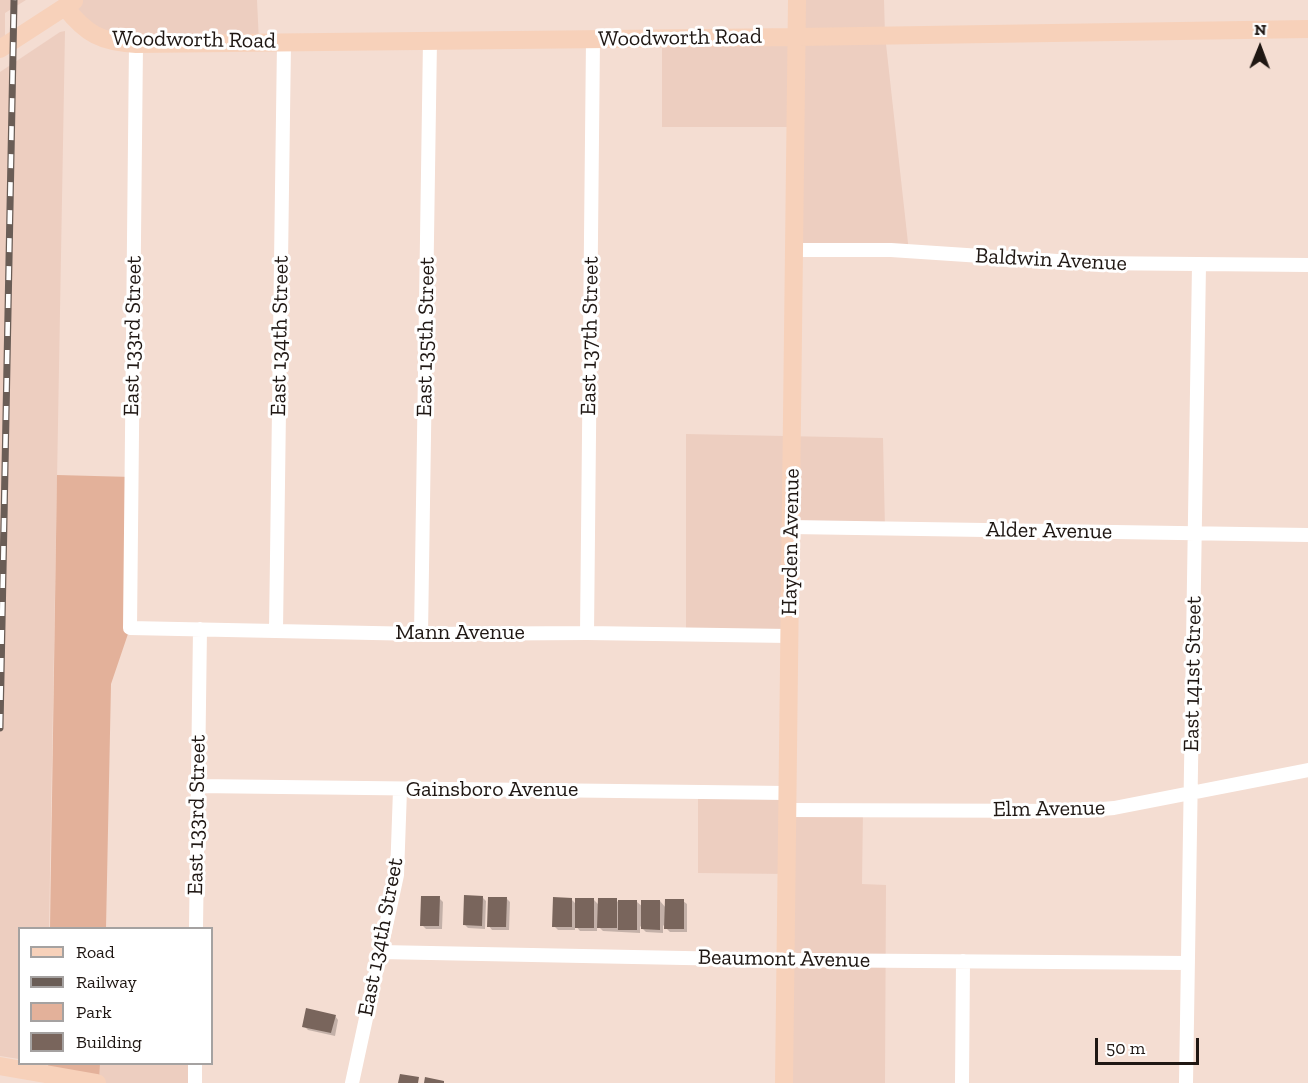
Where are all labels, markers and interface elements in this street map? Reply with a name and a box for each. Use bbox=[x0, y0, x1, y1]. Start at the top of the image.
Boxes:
north arrow bbox=[1230, 18, 1290, 78]
text: N bbox=[1254, 20, 1267, 39]
street label: Woodworth Road bbox=[598, 23, 762, 53]
street label: Woodworth Road bbox=[112, 25, 276, 55]
street label: Baldwin Avenue bbox=[974, 243, 1128, 277]
street label: East 133rd Street bbox=[118, 255, 148, 417]
street label: East 134th Street bbox=[265, 255, 295, 417]
street label: East 137th Street bbox=[575, 256, 605, 416]
street label: East 135th Street bbox=[411, 257, 441, 417]
street label: Hayden Avenue bbox=[777, 468, 805, 616]
street label: Alder Avenue bbox=[986, 517, 1112, 545]
street label: East 141st Street bbox=[1178, 596, 1208, 752]
street label: Mann Avenue bbox=[395, 620, 525, 646]
street label: East 133rd Street bbox=[182, 734, 212, 896]
street label: Gainsboro Avenue bbox=[406, 777, 578, 803]
street label: Elm Avenue bbox=[993, 795, 1105, 823]
street label: East 134th Street bbox=[353, 856, 409, 1018]
legend bbox=[18, 927, 213, 1065]
text: Road bbox=[76, 941, 115, 963]
street label: Beaumont Avenue bbox=[698, 944, 870, 974]
text: Railway bbox=[76, 971, 137, 993]
text: Park bbox=[76, 1001, 112, 1023]
scale bar bbox=[1098, 1026, 1202, 1064]
text: Building bbox=[76, 1031, 142, 1053]
text: 50 m bbox=[1106, 1037, 1145, 1059]

